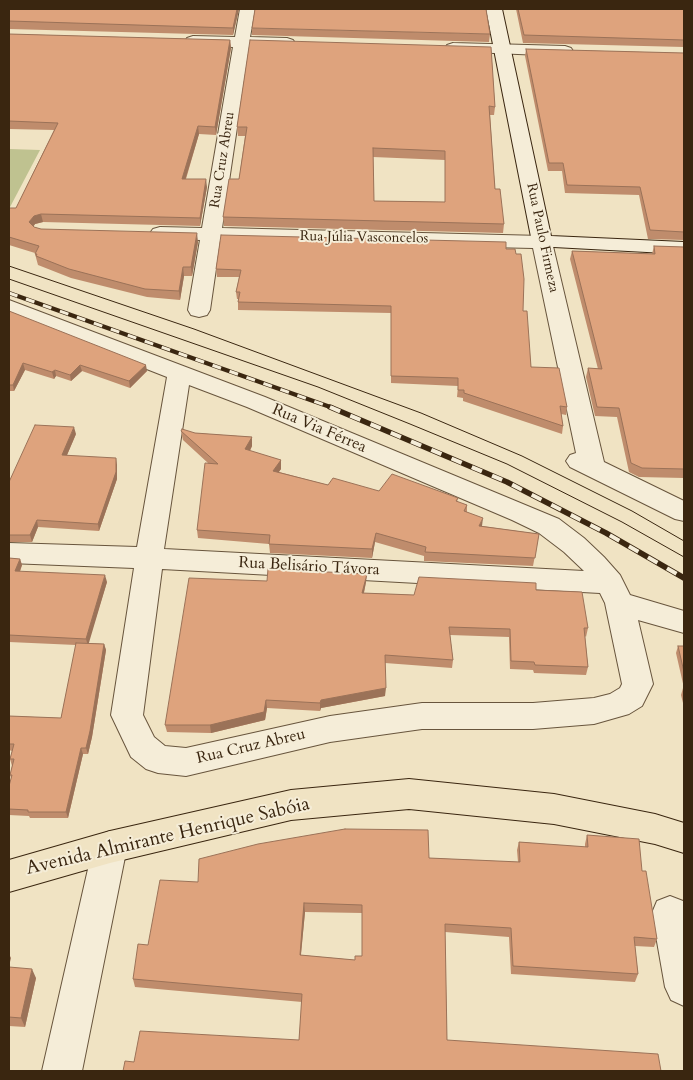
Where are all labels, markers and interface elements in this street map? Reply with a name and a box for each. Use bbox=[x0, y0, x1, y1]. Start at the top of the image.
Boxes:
street label: Rua Cruz Abreu bbox=[207, 111, 239, 209]
street label: Rua Paulo Firmeza bbox=[522, 182, 562, 294]
street label: Rua Júlia Vasconcelos bbox=[300, 228, 428, 248]
street label: Rua Via Férrea bbox=[269, 400, 369, 458]
street label: Rua Belisário Távora bbox=[238, 554, 380, 580]
street label: Rua Cruz Abreu bbox=[195, 725, 307, 769]
street label: Avenida Almirante Henrique Sabóia bbox=[24, 793, 312, 881]

